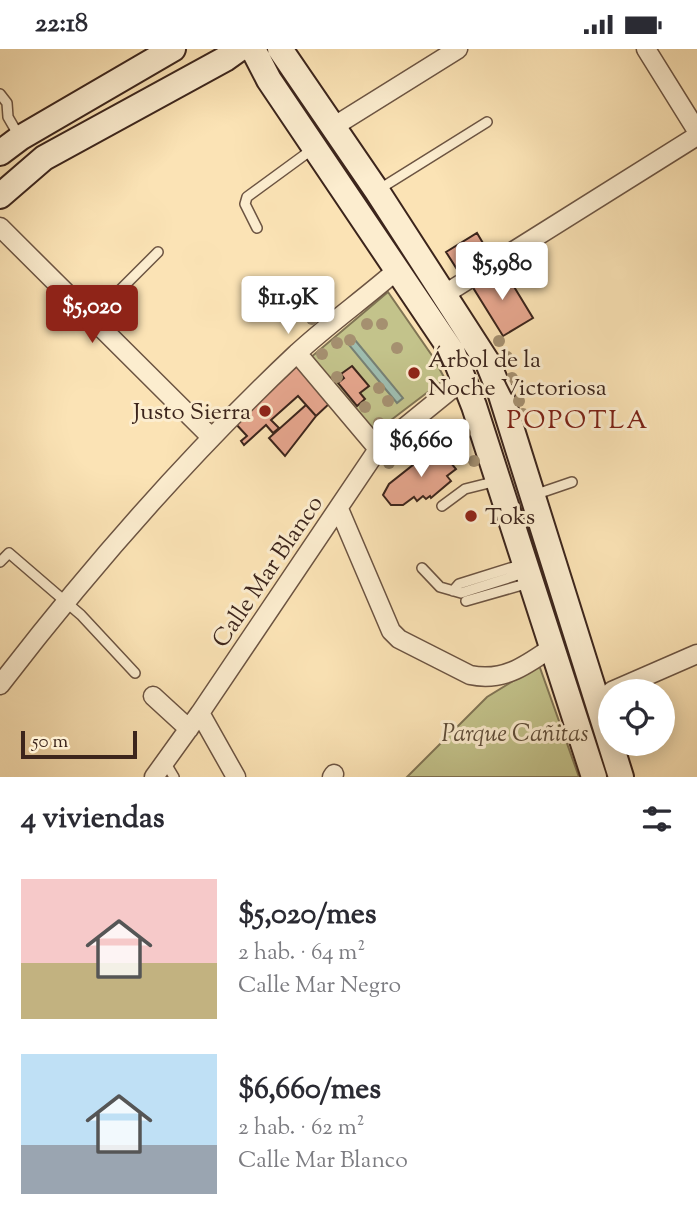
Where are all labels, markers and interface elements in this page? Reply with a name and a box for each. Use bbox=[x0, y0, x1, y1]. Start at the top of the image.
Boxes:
text: 22:18 bbox=[35, 6, 88, 43]
pin: $5,980 bbox=[445, 243, 559, 302]
text: $5,980 bbox=[472, 248, 532, 281]
pin: $11.9K bbox=[231, 277, 345, 336]
text: $11.9K bbox=[257, 282, 319, 315]
pin: $5,020 bbox=[35, 285, 149, 345]
text: $5,020 bbox=[62, 291, 122, 324]
place label: Árbol de la Noche Victoriosa bbox=[428, 344, 607, 406]
marker: Árbol de la Noche Victoriosa bbox=[406, 365, 422, 381]
place label: Justo Sierra bbox=[131, 396, 251, 430]
marker: Justo Sierra bbox=[257, 403, 273, 419]
district label: POPOTLA bbox=[507, 403, 649, 440]
pin: $6,660 bbox=[364, 419, 478, 479]
text: $6,660 bbox=[389, 425, 453, 458]
street label: Calle Mar Blanco bbox=[205, 489, 332, 655]
place label: Toks bbox=[485, 501, 535, 535]
marker: Toks bbox=[463, 508, 479, 524]
map controls bbox=[598, 679, 675, 756]
button: locate bbox=[598, 679, 675, 756]
park label: Parque Cañitas bbox=[442, 718, 588, 752]
scale bar bbox=[21, 728, 136, 760]
text: 50 m bbox=[32, 729, 68, 756]
text: 4 viviendas bbox=[21, 798, 165, 841]
icon: filters bbox=[638, 800, 676, 838]
text: $5,020/mes bbox=[238, 894, 376, 937]
icon: home bbox=[77, 907, 161, 991]
text: 2 hab. · 64 m² bbox=[238, 937, 365, 970]
text: Calle Mar Negro bbox=[238, 970, 401, 1003]
text: $6,660/mes bbox=[238, 1069, 381, 1112]
icon: home bbox=[77, 1082, 161, 1166]
text: 2 hab. · 62 m² bbox=[238, 1112, 365, 1145]
text: Calle Mar Blanco bbox=[238, 1145, 408, 1178]

